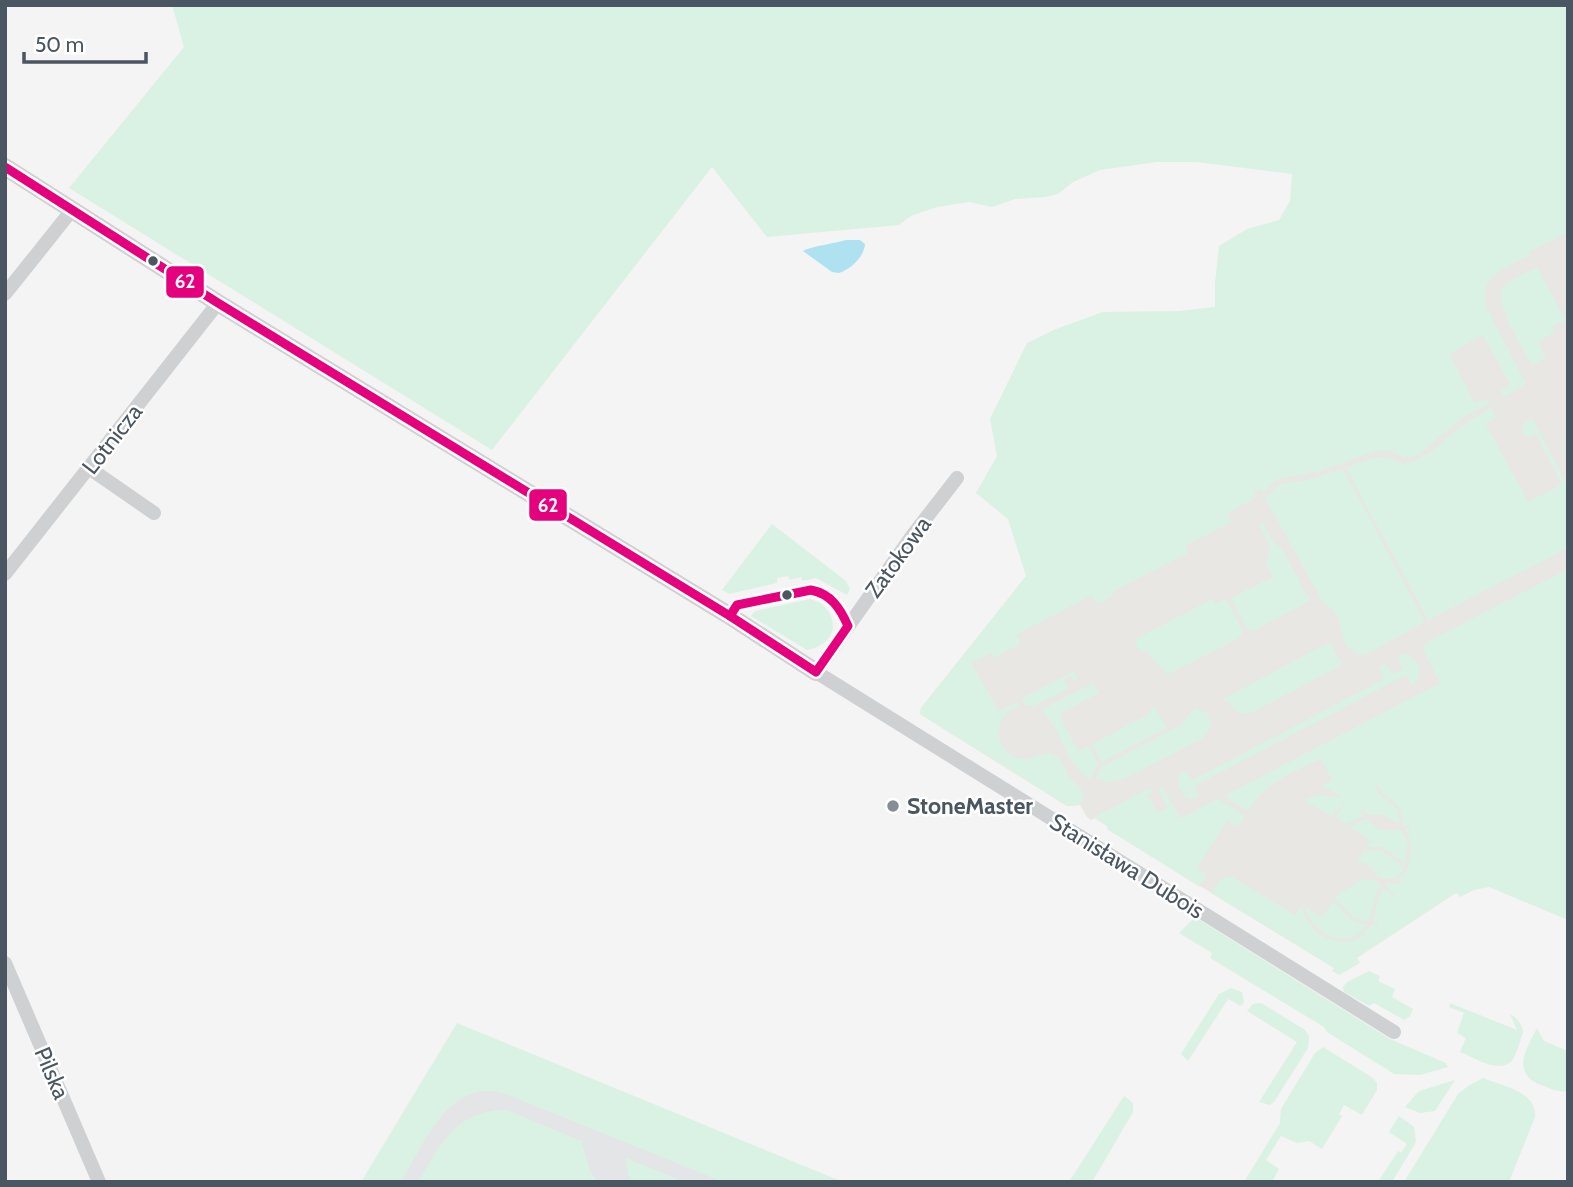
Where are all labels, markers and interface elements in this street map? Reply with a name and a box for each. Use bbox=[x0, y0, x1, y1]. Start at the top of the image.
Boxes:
scale bar bbox=[24, 21, 147, 65]
text: 50 m bbox=[35, 32, 84, 57]
unlabelled marker bbox=[146, 254, 160, 268]
line badge: 62 bbox=[165, 265, 205, 299]
text: 62 bbox=[175, 270, 195, 293]
street label: Lotnicza bbox=[76, 398, 148, 480]
line badge: 62 bbox=[528, 488, 568, 522]
text: 62 bbox=[538, 494, 558, 517]
street label: Zatokowa bbox=[859, 511, 937, 603]
unlabelled marker bbox=[780, 588, 794, 602]
place label: StoneMaster bbox=[907, 792, 1033, 820]
marker: StoneMaster bbox=[885, 798, 901, 814]
street label: Stanisława Dubois bbox=[1045, 807, 1209, 925]
street label: Pilska bbox=[29, 1043, 75, 1103]

